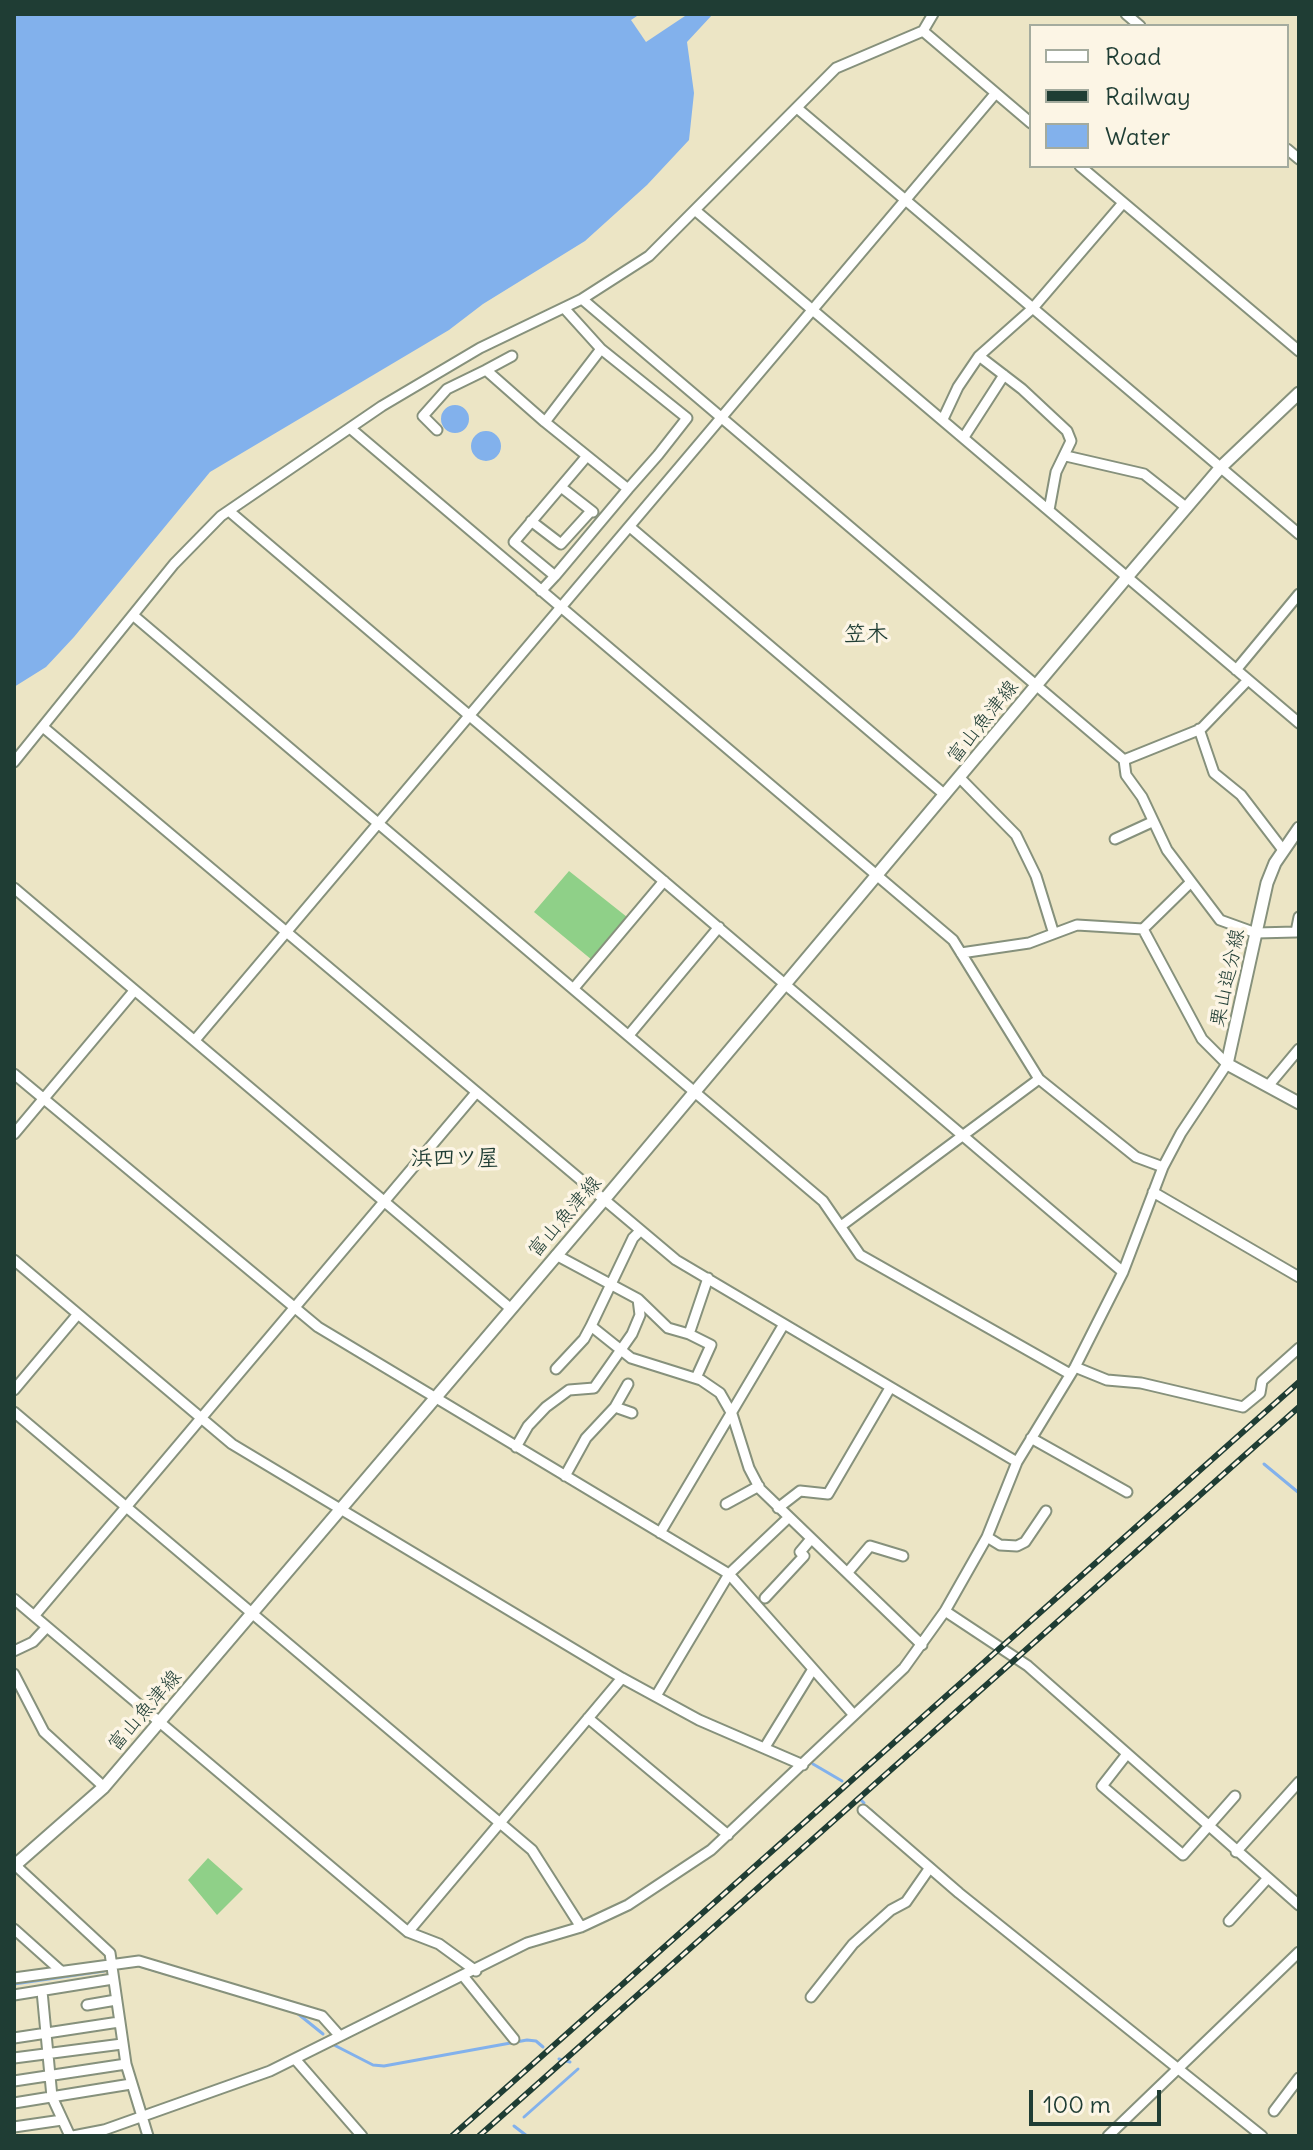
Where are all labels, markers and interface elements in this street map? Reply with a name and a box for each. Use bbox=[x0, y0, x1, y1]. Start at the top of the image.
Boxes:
legend bbox=[1029, 24, 1289, 168]
text: Road bbox=[1105, 41, 1161, 71]
text: Railway bbox=[1105, 81, 1191, 111]
text: Water bbox=[1105, 121, 1170, 151]
district label: 笠木 bbox=[844, 622, 888, 648]
street label: 富山魚津線 bbox=[942, 676, 1024, 768]
street label: 栗山追分線 bbox=[1206, 927, 1250, 1029]
district label: 浜四ツ屋 bbox=[411, 1146, 499, 1172]
street label: 富山魚津線 bbox=[523, 1171, 607, 1263]
street label: 富山魚津線 bbox=[103, 1665, 187, 1757]
scale bar bbox=[1033, 2074, 1165, 2124]
text: 100 m bbox=[1043, 2089, 1111, 2119]

